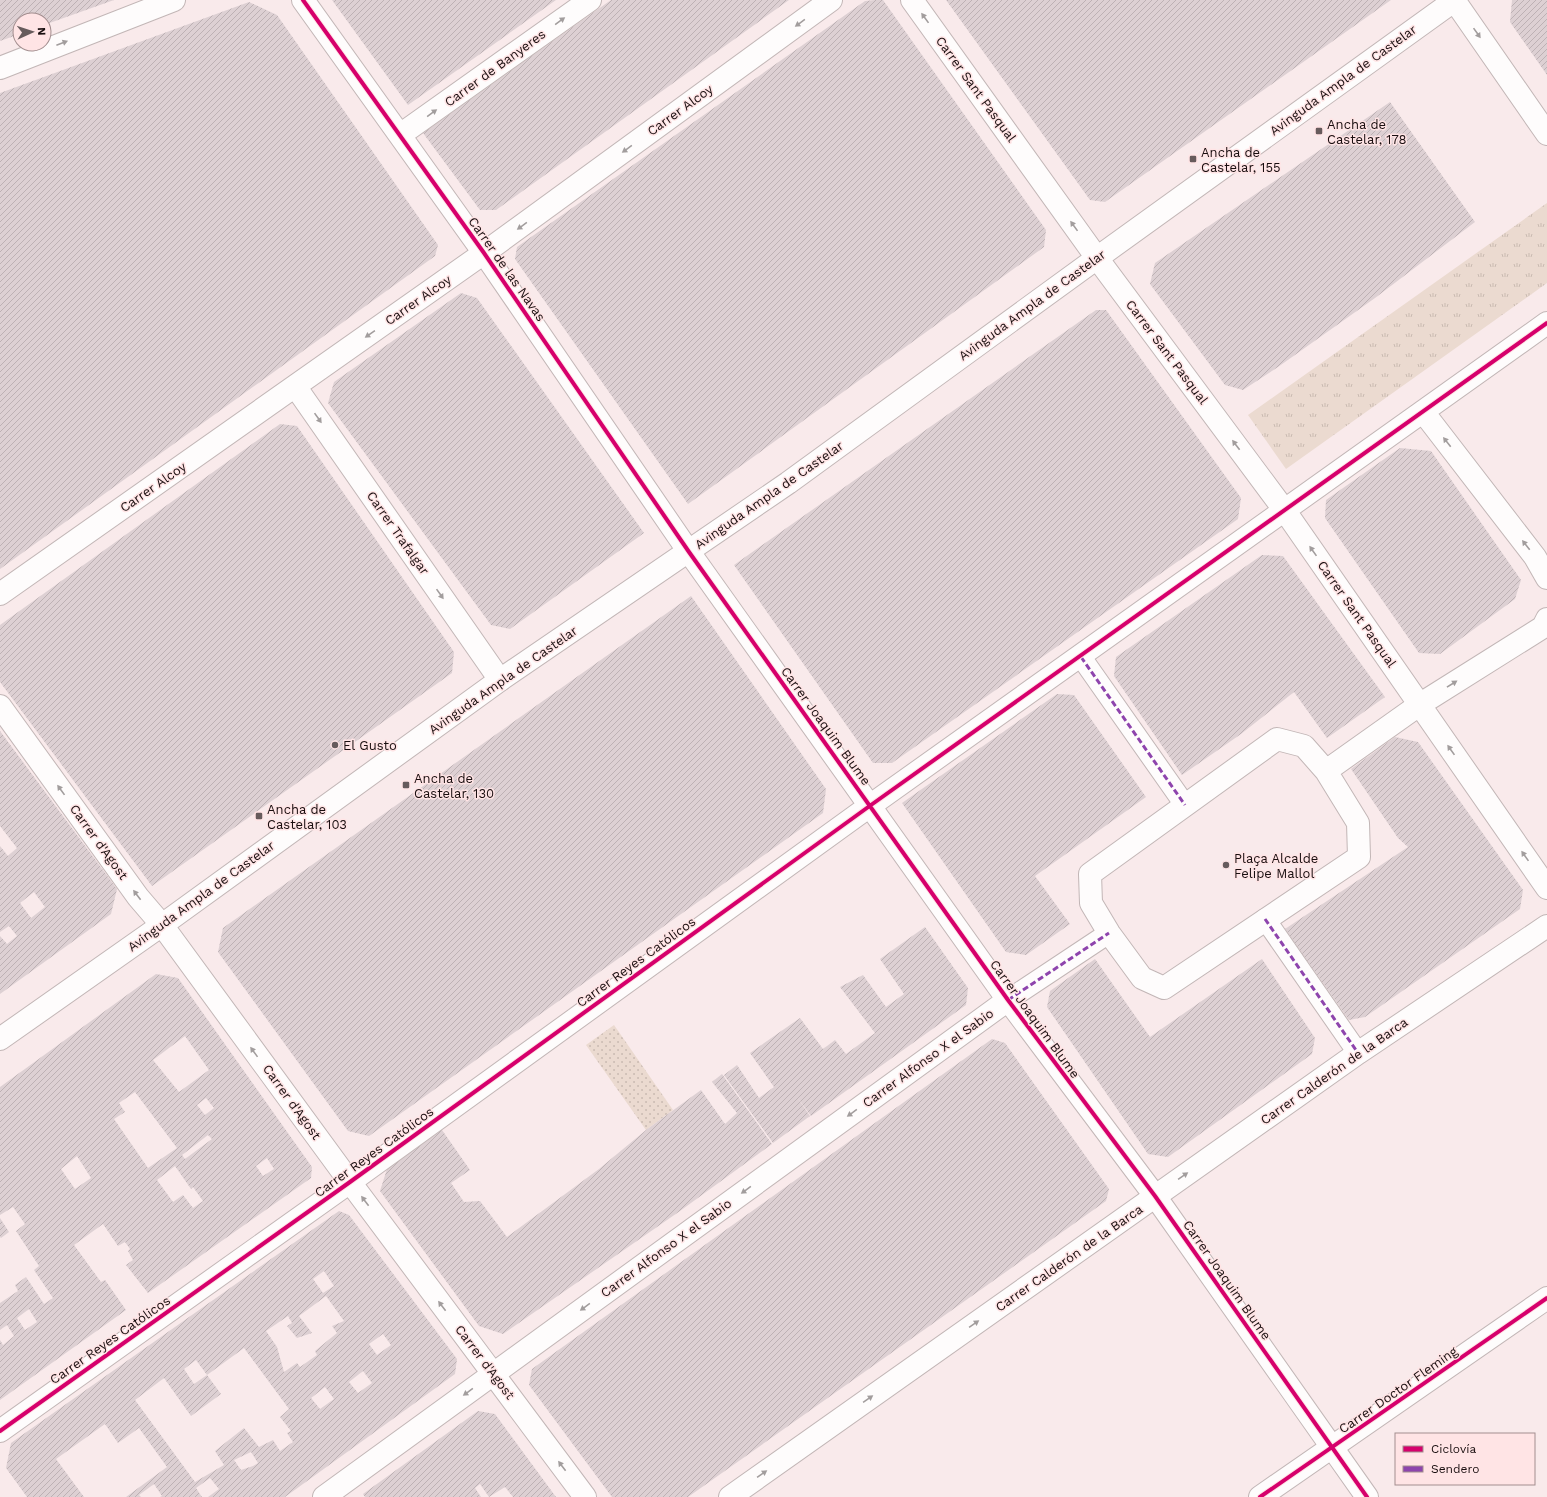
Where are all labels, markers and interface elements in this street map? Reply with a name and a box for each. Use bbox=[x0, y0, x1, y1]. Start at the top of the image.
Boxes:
north arrow bbox=[12, 12, 52, 52]
one-way arrow bbox=[921, 12, 929, 23]
one-way arrow bbox=[555, 17, 566, 25]
one-way arrow bbox=[795, 19, 805, 27]
street label: Avinguda Ampla de Castelar bbox=[1267, 22, 1419, 138]
street label: Carrer de Banyeres bbox=[442, 26, 548, 110]
text: N bbox=[35, 27, 48, 36]
one-way arrow bbox=[1473, 27, 1481, 38]
street label: Carrer Sant Pasqual bbox=[933, 33, 1019, 145]
one-way arrow bbox=[57, 40, 69, 46]
street label: Carrer Alcoy bbox=[644, 81, 716, 139]
one-way arrow bbox=[427, 109, 437, 117]
place label: Ancha de Castelar, 178 bbox=[1327, 117, 1406, 147]
marker: Ancha de Castelar, 178 bbox=[1314, 126, 1324, 136]
one-way arrow bbox=[622, 145, 632, 153]
place label: Ancha de Castelar, 155 bbox=[1201, 145, 1281, 175]
marker: Ancha de Castelar, 155 bbox=[1188, 154, 1198, 164]
street label: Carrer de las Navas bbox=[465, 214, 549, 324]
one-way arrow bbox=[1070, 221, 1078, 231]
one-way arrow bbox=[517, 222, 527, 230]
street label: Avinguda Ampla de Castelar bbox=[956, 247, 1108, 363]
street label: Carrer Alcoy bbox=[382, 272, 454, 328]
street label: Carrer Sant Pasqual bbox=[1123, 297, 1211, 407]
one-way arrow bbox=[365, 329, 376, 338]
one-way arrow bbox=[314, 413, 322, 424]
one-way arrow bbox=[1442, 437, 1451, 448]
street label: Avinguda Ampla de Castelar bbox=[692, 438, 846, 552]
one-way arrow bbox=[1232, 440, 1241, 451]
street label: Carrer Alcoy bbox=[117, 459, 189, 515]
street label: Carrer Trafalgar bbox=[364, 488, 432, 578]
one-way arrow bbox=[1522, 540, 1530, 551]
one-way arrow bbox=[1309, 545, 1317, 556]
street label: Carrer Sant Pasqual bbox=[1315, 558, 1399, 670]
one-way arrow bbox=[436, 589, 444, 599]
street label: Avinguda Ampla de Castelar bbox=[426, 623, 580, 737]
street label: Carrer Joaquim Blume bbox=[778, 664, 874, 788]
one-way arrow bbox=[1447, 680, 1457, 688]
place label: El Gusto bbox=[343, 738, 397, 753]
marker: El Gusto bbox=[330, 740, 340, 750]
one-way arrow bbox=[1447, 744, 1454, 755]
place label: Ancha de Castelar, 130 bbox=[414, 771, 494, 801]
marker: Ancha de Castelar, 130 bbox=[401, 780, 411, 790]
one-way arrow bbox=[57, 784, 65, 795]
street label: Carrer d'Agost bbox=[67, 802, 132, 883]
place label: Ancha de Castelar, 103 bbox=[267, 802, 347, 832]
marker: Ancha de Castelar, 103 bbox=[254, 811, 264, 821]
street label: Avinguda Ampla de Castelar bbox=[125, 838, 277, 954]
place label: Plaça Alcalde Felipe Mallol bbox=[1234, 851, 1318, 881]
one-way arrow bbox=[1521, 851, 1529, 862]
marker: Plaça Alcalde Felipe Mallol bbox=[1221, 860, 1231, 870]
one-way arrow bbox=[133, 889, 141, 900]
street label: Carrer Reyes Católicos bbox=[574, 914, 699, 1010]
street label: Carrer Joaquim Blume bbox=[987, 957, 1083, 1081]
street label: Carrer Alfonso X el Sabio bbox=[860, 1005, 996, 1110]
street label: Carrer Calderón de la Barca bbox=[1258, 1014, 1411, 1128]
one-way arrow bbox=[250, 1046, 259, 1057]
street label: Carrer d'Agost bbox=[260, 1062, 325, 1143]
street label: Carrer Reyes Católicos bbox=[312, 1104, 437, 1200]
one-way arrow bbox=[846, 1109, 857, 1118]
one-way arrow bbox=[1178, 1172, 1189, 1181]
one-way arrow bbox=[741, 1186, 752, 1194]
street label: Carrer Alfonso X el Sabio bbox=[598, 1195, 734, 1300]
one-way arrow bbox=[360, 1196, 369, 1207]
street label: Carrer Calderón de la Barca bbox=[993, 1201, 1146, 1315]
street label: Carrer Joaquim Blume bbox=[1180, 1217, 1274, 1343]
street label: Carrer Reyes Católicos bbox=[47, 1293, 173, 1387]
one-way arrow bbox=[438, 1300, 447, 1311]
one-way arrow bbox=[579, 1303, 590, 1311]
one-way arrow bbox=[969, 1320, 980, 1328]
street label: Carrer d'Agost bbox=[452, 1322, 518, 1403]
street label: Carrer Doctor Fleming bbox=[1336, 1343, 1460, 1437]
one-way arrow bbox=[463, 1388, 473, 1396]
one-way arrow bbox=[863, 1395, 874, 1403]
legend bbox=[1395, 1433, 1535, 1485]
text: Ciclovía bbox=[1431, 1442, 1476, 1456]
one-way arrow bbox=[558, 1460, 566, 1471]
text: Sendero bbox=[1431, 1462, 1479, 1476]
one-way arrow bbox=[757, 1470, 768, 1479]

